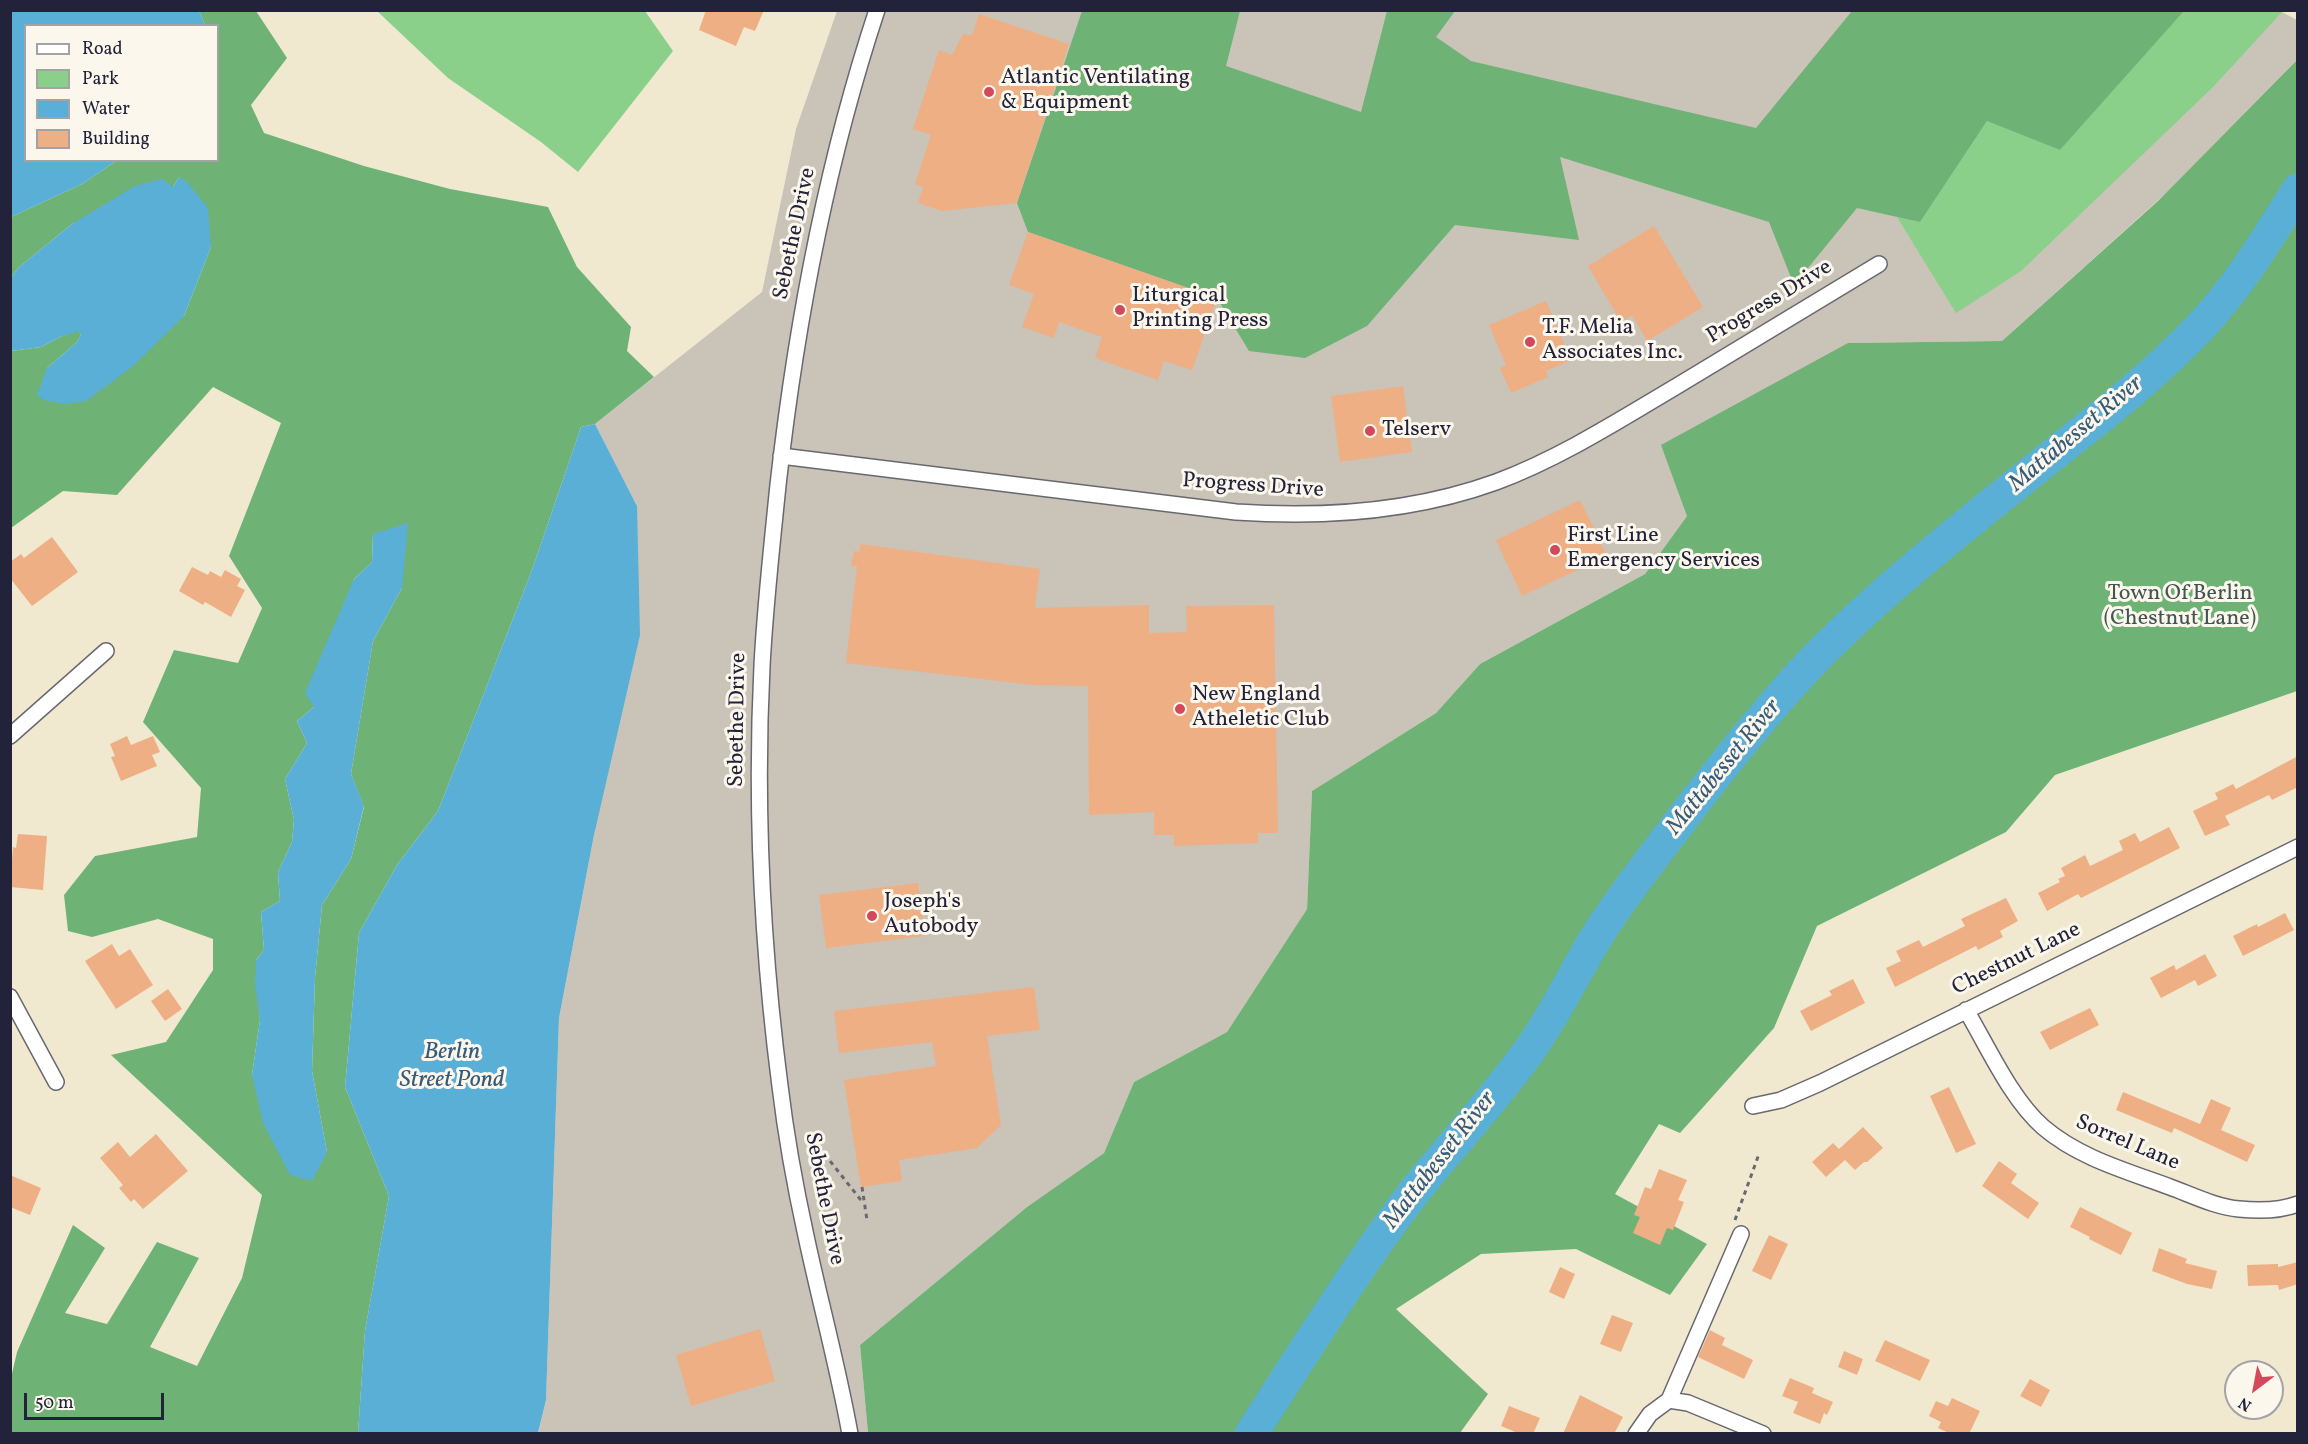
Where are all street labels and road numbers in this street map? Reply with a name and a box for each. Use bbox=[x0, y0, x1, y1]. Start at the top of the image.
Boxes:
street label: Sebethe Drive bbox=[769, 166, 823, 302]
street label: Progress Drive bbox=[1703, 255, 1837, 351]
street label: Progress Drive bbox=[1181, 469, 1325, 505]
street label: Sebethe Drive bbox=[725, 653, 753, 787]
street label: Chestnut Lane bbox=[1949, 918, 2085, 1002]
street label: Sorrel Lane bbox=[2071, 1110, 2183, 1178]
street label: Sebethe Drive bbox=[797, 1131, 849, 1267]

